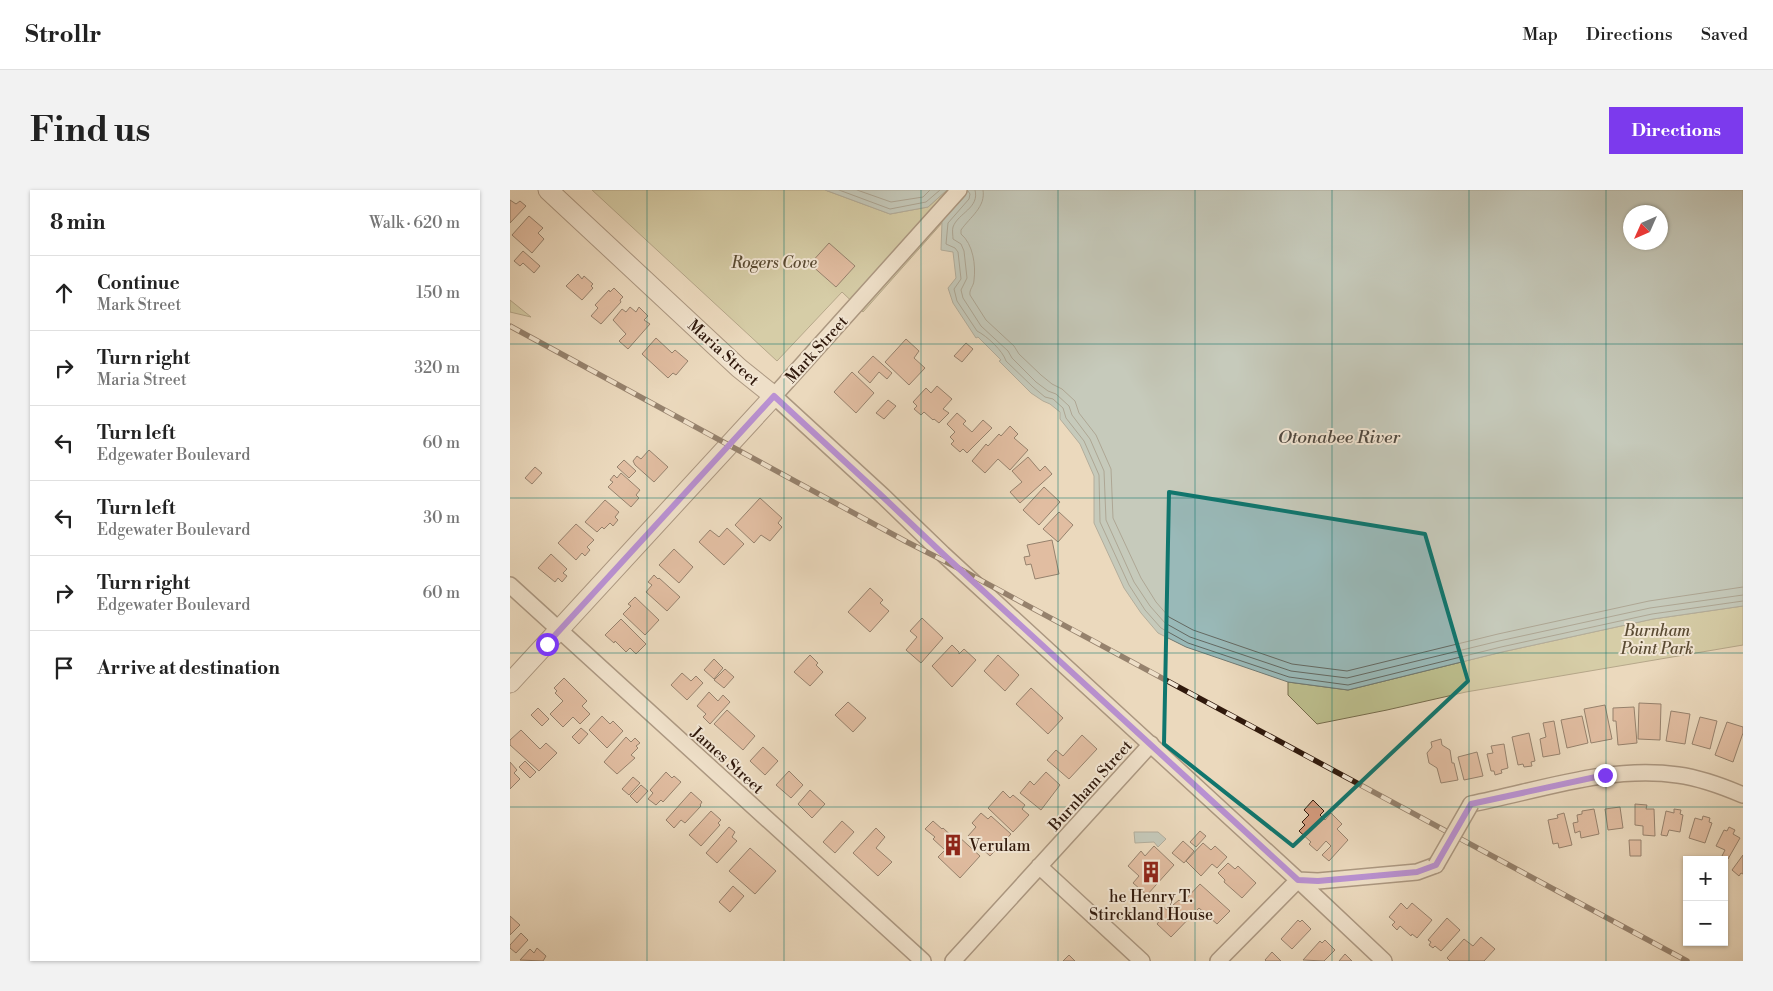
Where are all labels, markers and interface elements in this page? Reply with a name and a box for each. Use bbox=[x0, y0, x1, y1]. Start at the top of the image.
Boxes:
text: Strollr bbox=[25, 20, 101, 50]
text: Map bbox=[1522, 23, 1558, 46]
text: Directions bbox=[1586, 23, 1673, 46]
text: Saved bbox=[1701, 23, 1748, 46]
button: Directions bbox=[1609, 107, 1743, 154]
text: Find us bbox=[30, 109, 150, 152]
north arrow bbox=[1623, 205, 1668, 250]
text: 8 min bbox=[50, 210, 105, 236]
text: Walk · 620 m bbox=[369, 213, 460, 233]
park label: Rogers Cove bbox=[730, 253, 817, 273]
text: Continue bbox=[97, 271, 180, 295]
icon: ahead bbox=[50, 279, 78, 307]
text: 150 m bbox=[416, 283, 460, 303]
text: Mark Street bbox=[97, 295, 181, 315]
street label: Mark Street bbox=[781, 311, 853, 388]
street label: Maria Street bbox=[683, 315, 764, 390]
text: Turn right bbox=[97, 346, 190, 370]
icon: right bbox=[50, 354, 78, 382]
text: 320 m bbox=[414, 358, 460, 378]
text: Maria Street bbox=[97, 370, 187, 390]
text: Turn left bbox=[97, 421, 176, 445]
water label: Otonabee River bbox=[1278, 426, 1401, 449]
icon: left bbox=[50, 429, 78, 457]
text: 60 m bbox=[422, 433, 460, 453]
text: Edgewater Boulevard bbox=[97, 445, 250, 465]
text: Turn left bbox=[97, 496, 176, 520]
icon: left bbox=[50, 504, 78, 532]
text: 30 m bbox=[423, 508, 460, 528]
text: Edgewater Boulevard bbox=[97, 520, 250, 540]
text: Turn right bbox=[97, 571, 190, 595]
icon: right bbox=[50, 579, 78, 607]
text: 60 m bbox=[422, 583, 460, 603]
text: Edgewater Boulevard bbox=[97, 595, 250, 615]
park label: Burnham Point Park bbox=[1620, 621, 1693, 659]
route start bbox=[536, 633, 559, 656]
icon: arrive bbox=[50, 654, 78, 682]
text: Arrive at destination bbox=[97, 656, 280, 680]
street label: James Street bbox=[686, 722, 768, 799]
street label: Burnham Street bbox=[1044, 736, 1137, 836]
route end bbox=[1594, 764, 1617, 787]
building icon: Verulam bbox=[940, 832, 966, 858]
place label: Verulam bbox=[968, 836, 1031, 856]
map controls bbox=[1683, 856, 1728, 946]
button: + bbox=[1683, 856, 1728, 901]
building icon: he Henry T. Stirckland House bbox=[1138, 859, 1164, 885]
place label: he Henry T. Stirckland House bbox=[1089, 887, 1213, 925]
button: − bbox=[1683, 901, 1728, 946]

